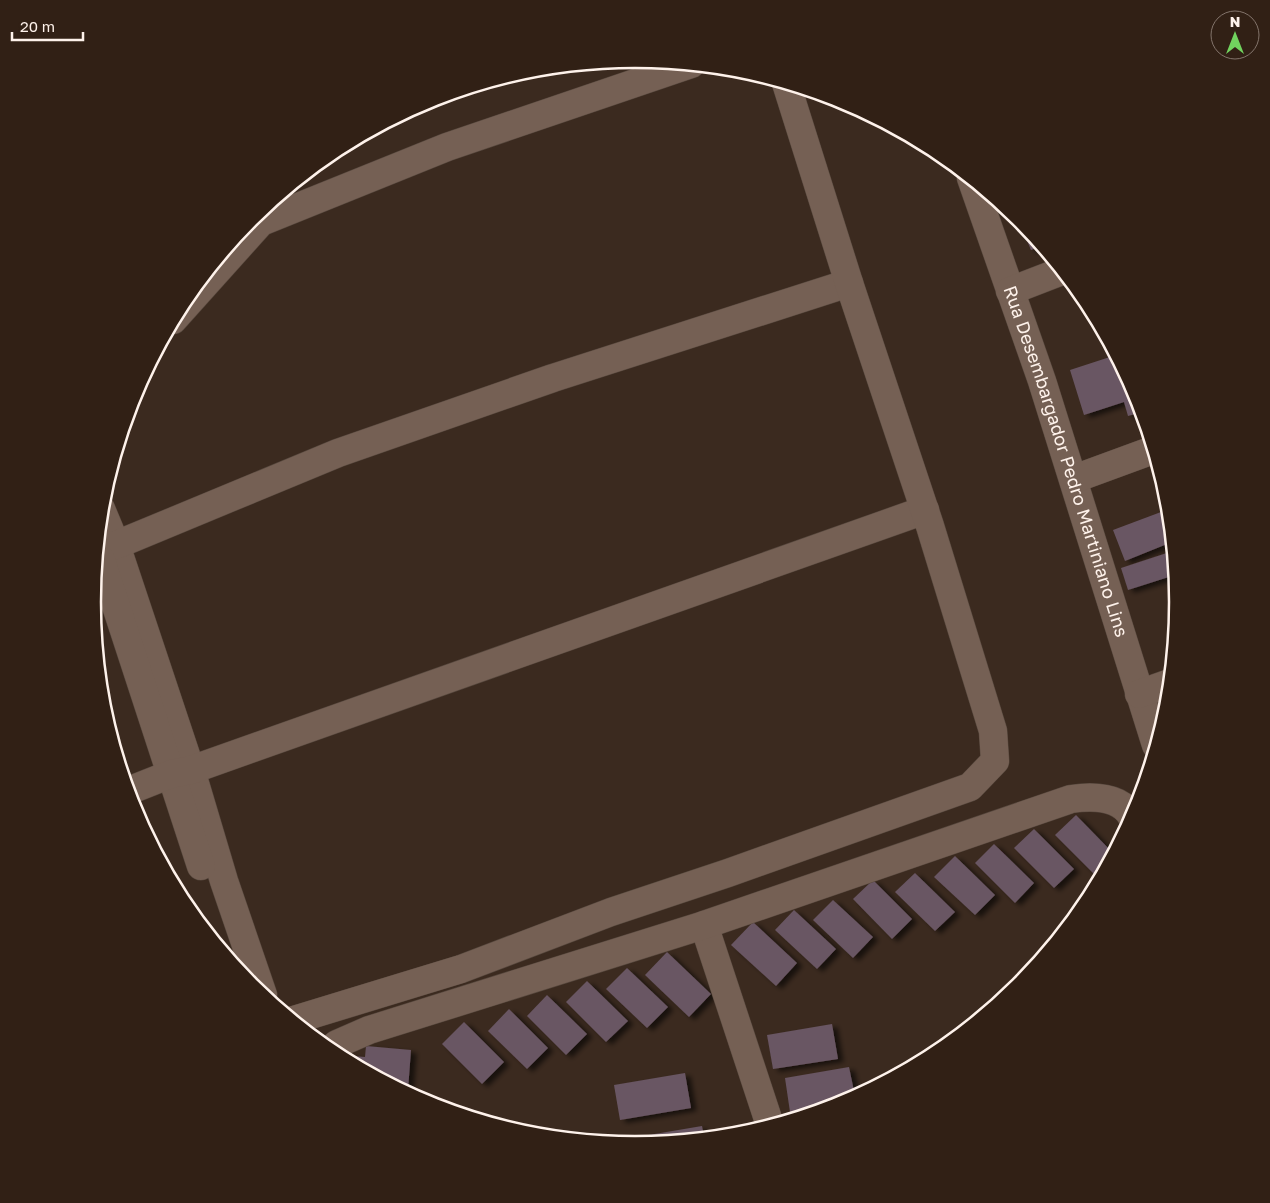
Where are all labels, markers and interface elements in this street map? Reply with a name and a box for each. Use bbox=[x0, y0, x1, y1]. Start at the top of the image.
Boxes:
scale bar bbox=[12, 10, 84, 42]
north arrow bbox=[1210, 10, 1260, 60]
text: N bbox=[1230, 13, 1240, 30]
text: 20 m bbox=[20, 17, 55, 35]
street label: Rua Desembargador Pedro Martiniano Lins bbox=[1000, 283, 1134, 640]

